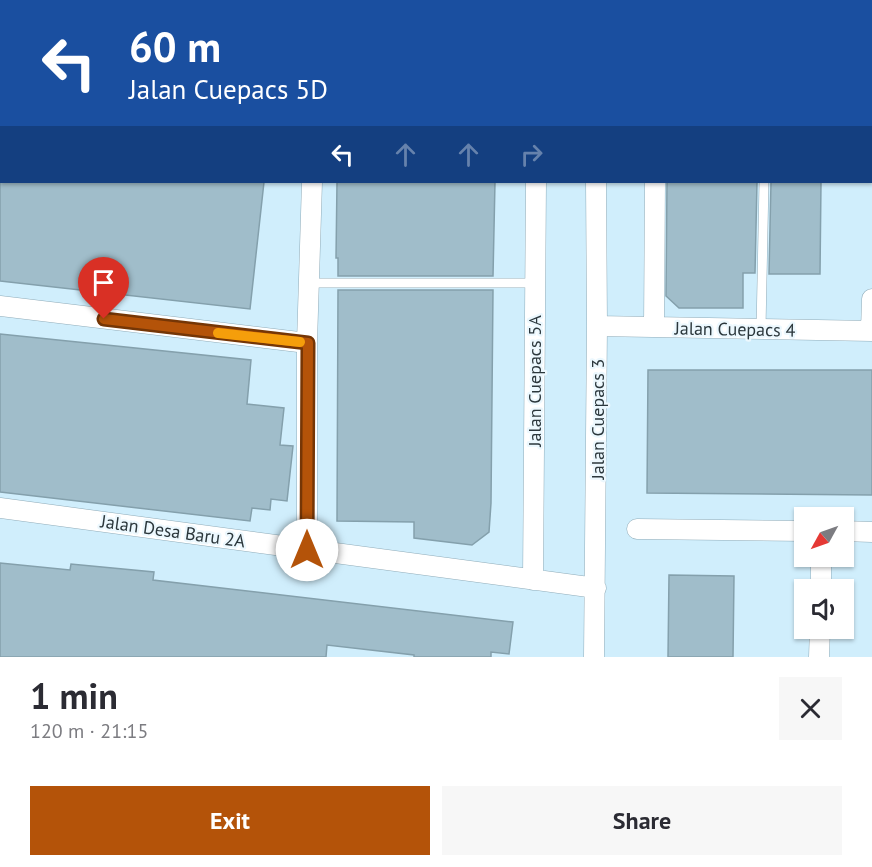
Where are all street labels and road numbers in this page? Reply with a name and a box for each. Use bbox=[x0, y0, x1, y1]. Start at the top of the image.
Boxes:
street label: Jalan Cuepacs 5A bbox=[523, 315, 546, 448]
street label: Jalan Cuepacs 4 bbox=[673, 316, 796, 342]
street label: Jalan Cuepacs 3 bbox=[586, 359, 609, 480]
street label: Jalan Desa Baru 2A bbox=[98, 509, 247, 553]

